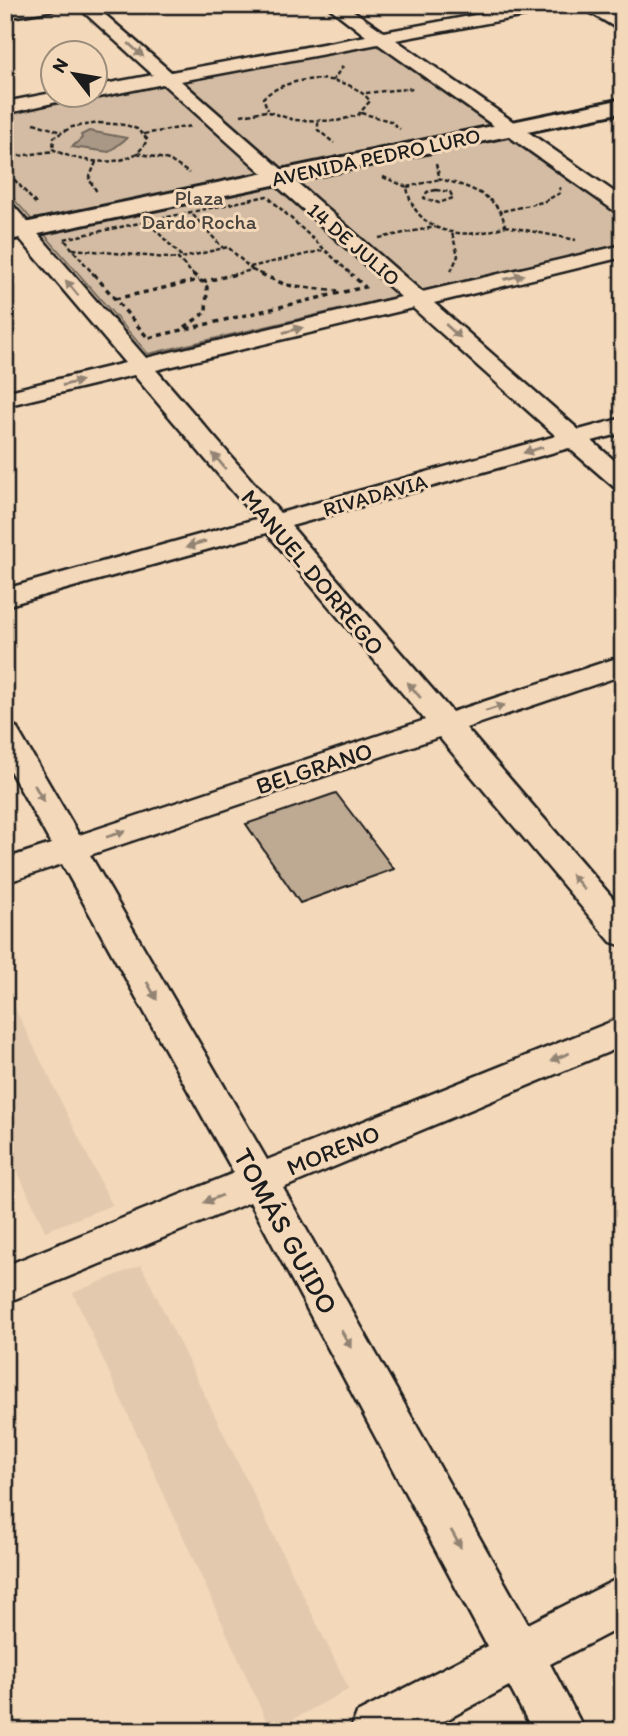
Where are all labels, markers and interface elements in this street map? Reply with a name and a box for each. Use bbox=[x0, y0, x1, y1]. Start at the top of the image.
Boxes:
north arrow bbox=[38, 38, 108, 108]
one-way arrow bbox=[127, 42, 144, 58]
text: N bbox=[47, 54, 73, 77]
street label: AVENIDA PEDRO LURO bbox=[269, 123, 483, 191]
park label: Plaza Dardo Rocha bbox=[141, 185, 257, 234]
street label: 14 DE JULIO bbox=[303, 197, 405, 291]
one-way arrow bbox=[503, 271, 525, 282]
one-way arrow bbox=[65, 279, 80, 296]
one-way arrow bbox=[444, 323, 461, 338]
one-way arrow bbox=[282, 324, 304, 335]
one-way arrow bbox=[61, 377, 83, 388]
one-way arrow bbox=[523, 446, 544, 456]
one-way arrow bbox=[212, 453, 227, 470]
street label: RIVADAVIA bbox=[320, 468, 431, 522]
street label: MANUEL DORREGO bbox=[235, 483, 391, 661]
one-way arrow bbox=[185, 540, 206, 550]
one-way arrow bbox=[407, 682, 422, 699]
one-way arrow bbox=[485, 702, 506, 713]
street label: BELGRANO bbox=[252, 736, 376, 800]
one-way arrow bbox=[33, 784, 45, 803]
one-way arrow bbox=[106, 828, 127, 838]
one-way arrow bbox=[571, 873, 586, 890]
one-way arrow bbox=[146, 981, 158, 1001]
one-way arrow bbox=[549, 1052, 570, 1063]
street label: MORENO bbox=[282, 1118, 384, 1182]
street label: TOMÁS GUIDO bbox=[226, 1142, 346, 1320]
one-way arrow bbox=[202, 1194, 223, 1205]
one-way arrow bbox=[340, 1330, 352, 1349]
one-way arrow bbox=[450, 1529, 461, 1549]

